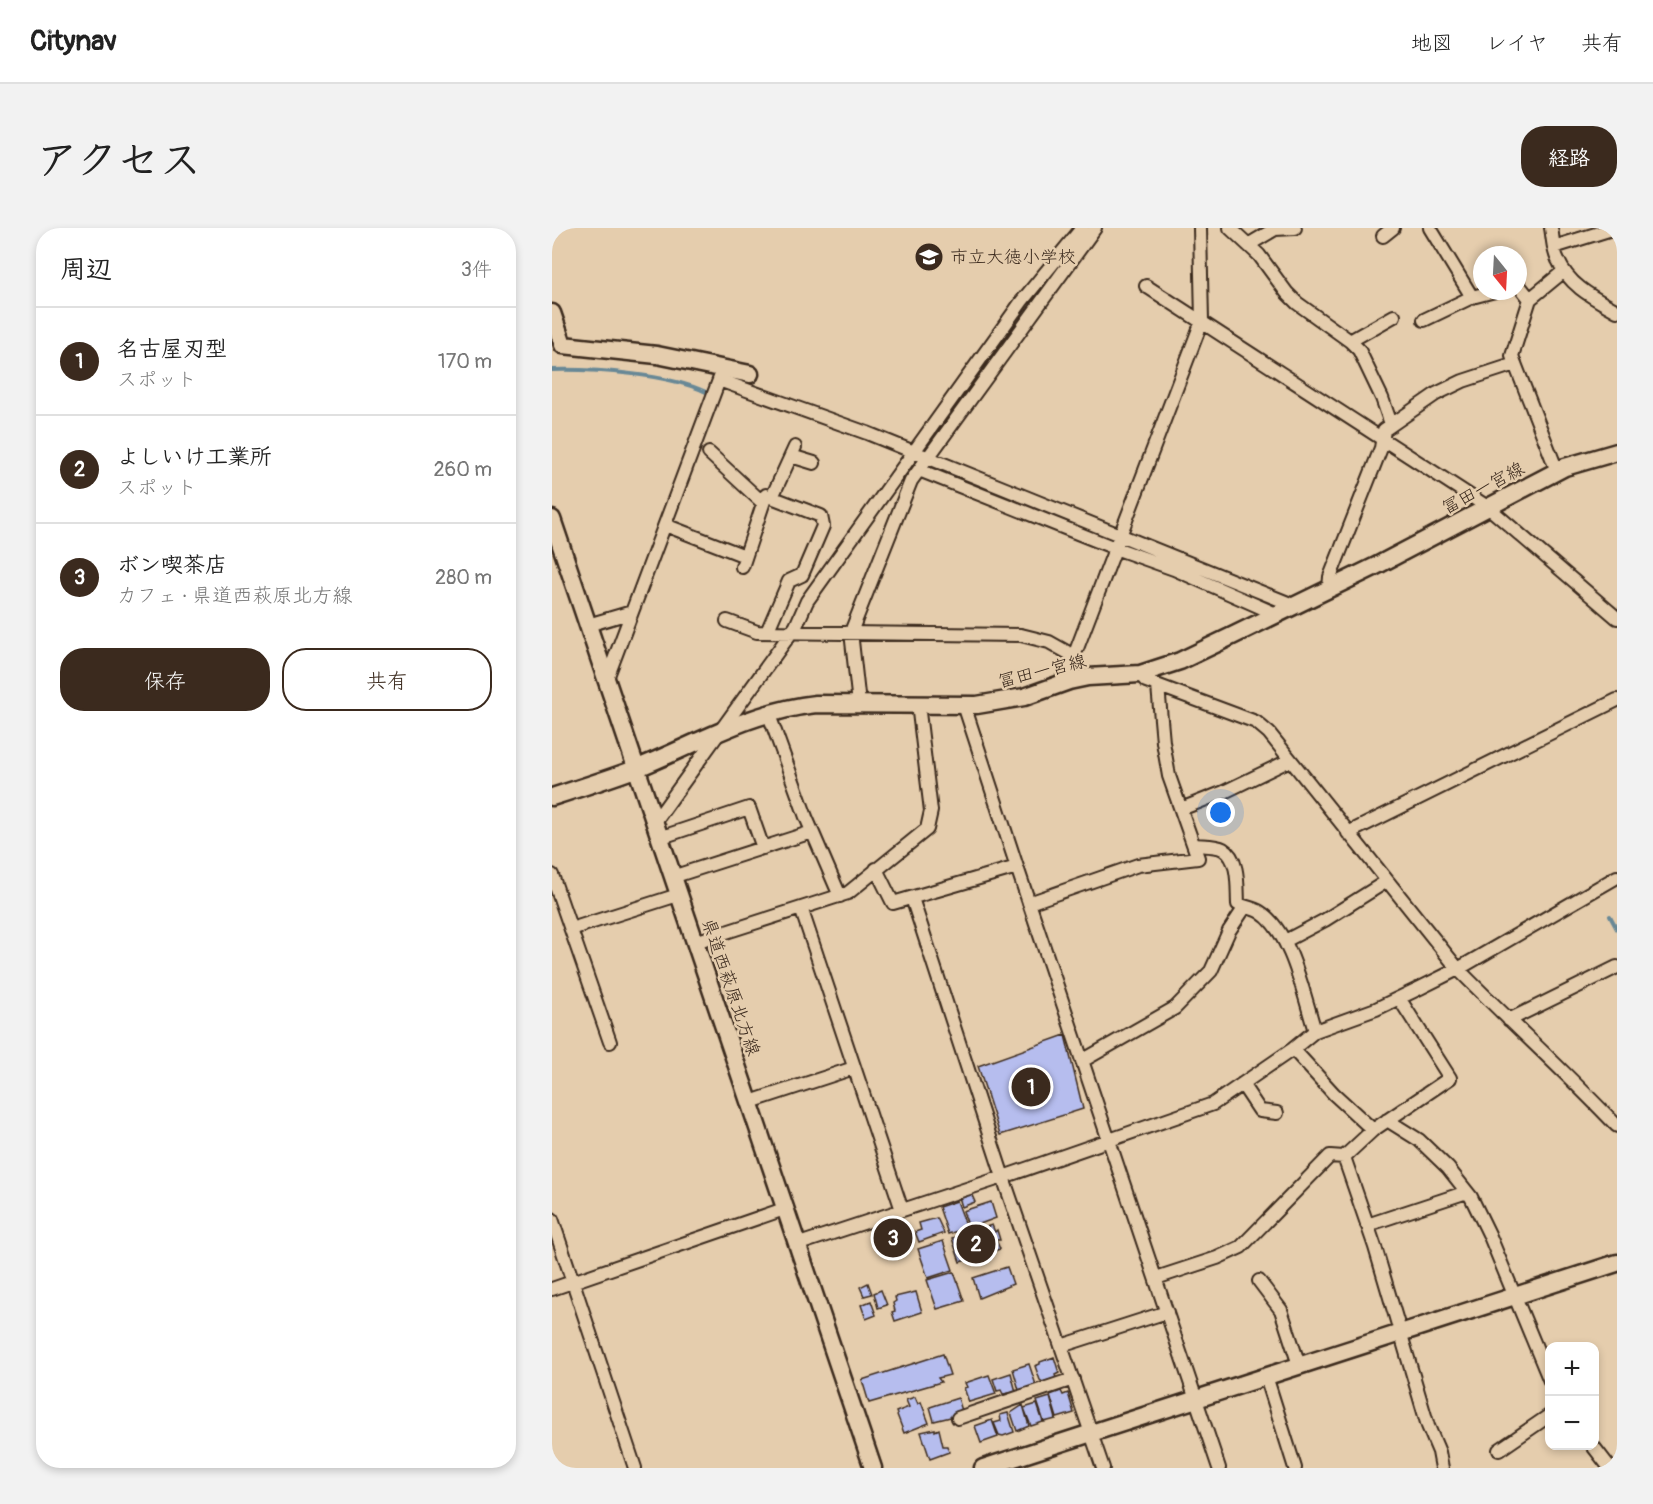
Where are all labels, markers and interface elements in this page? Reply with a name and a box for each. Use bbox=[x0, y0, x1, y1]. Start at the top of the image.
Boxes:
text: Citynav bbox=[30, 24, 117, 59]
text: 地図 bbox=[1411, 30, 1453, 57]
text: レイヤ bbox=[1486, 30, 1548, 57]
text: 共有 bbox=[1581, 30, 1623, 57]
button: 経路 bbox=[1521, 126, 1617, 187]
text: アクセス bbox=[36, 135, 201, 187]
school or university icon: 市立大徳小学校 bbox=[913, 241, 945, 273]
place label: 市立大徳小学校 bbox=[950, 246, 1076, 269]
north arrow bbox=[1473, 246, 1527, 300]
text: 周辺 bbox=[60, 254, 112, 286]
text: 3件 bbox=[461, 257, 492, 282]
text: 名古屋刃型 bbox=[117, 335, 227, 363]
text: 1 bbox=[76, 349, 83, 374]
text: 170 m bbox=[438, 349, 492, 374]
text: スポット bbox=[117, 367, 197, 392]
text: よしいけ工業所 bbox=[117, 443, 272, 471]
text: 2 bbox=[74, 457, 85, 482]
text: 260 m bbox=[433, 457, 492, 482]
street label: 冨田一宮線 bbox=[1438, 457, 1528, 520]
text: スポット bbox=[117, 475, 197, 500]
text: ボン喫茶店 bbox=[117, 551, 227, 579]
text: 3 bbox=[74, 565, 85, 590]
text: 280 m bbox=[435, 565, 492, 590]
text: カフェ · 県道西萩原北方線 bbox=[117, 583, 352, 608]
button: 保存 bbox=[60, 648, 270, 711]
button: 共有 bbox=[282, 648, 492, 711]
street label: 冨田一宮線 bbox=[996, 649, 1089, 694]
your location bbox=[1206, 798, 1235, 827]
street label: 県道西萩原北方線 bbox=[696, 915, 765, 1059]
pin: 1 bbox=[1012, 1064, 1050, 1110]
pin: 3 bbox=[874, 1216, 912, 1260]
pin: 2 bbox=[956, 1222, 996, 1266]
map controls bbox=[1545, 1342, 1599, 1450]
button: + bbox=[1545, 1342, 1599, 1396]
button: − bbox=[1545, 1396, 1599, 1450]

